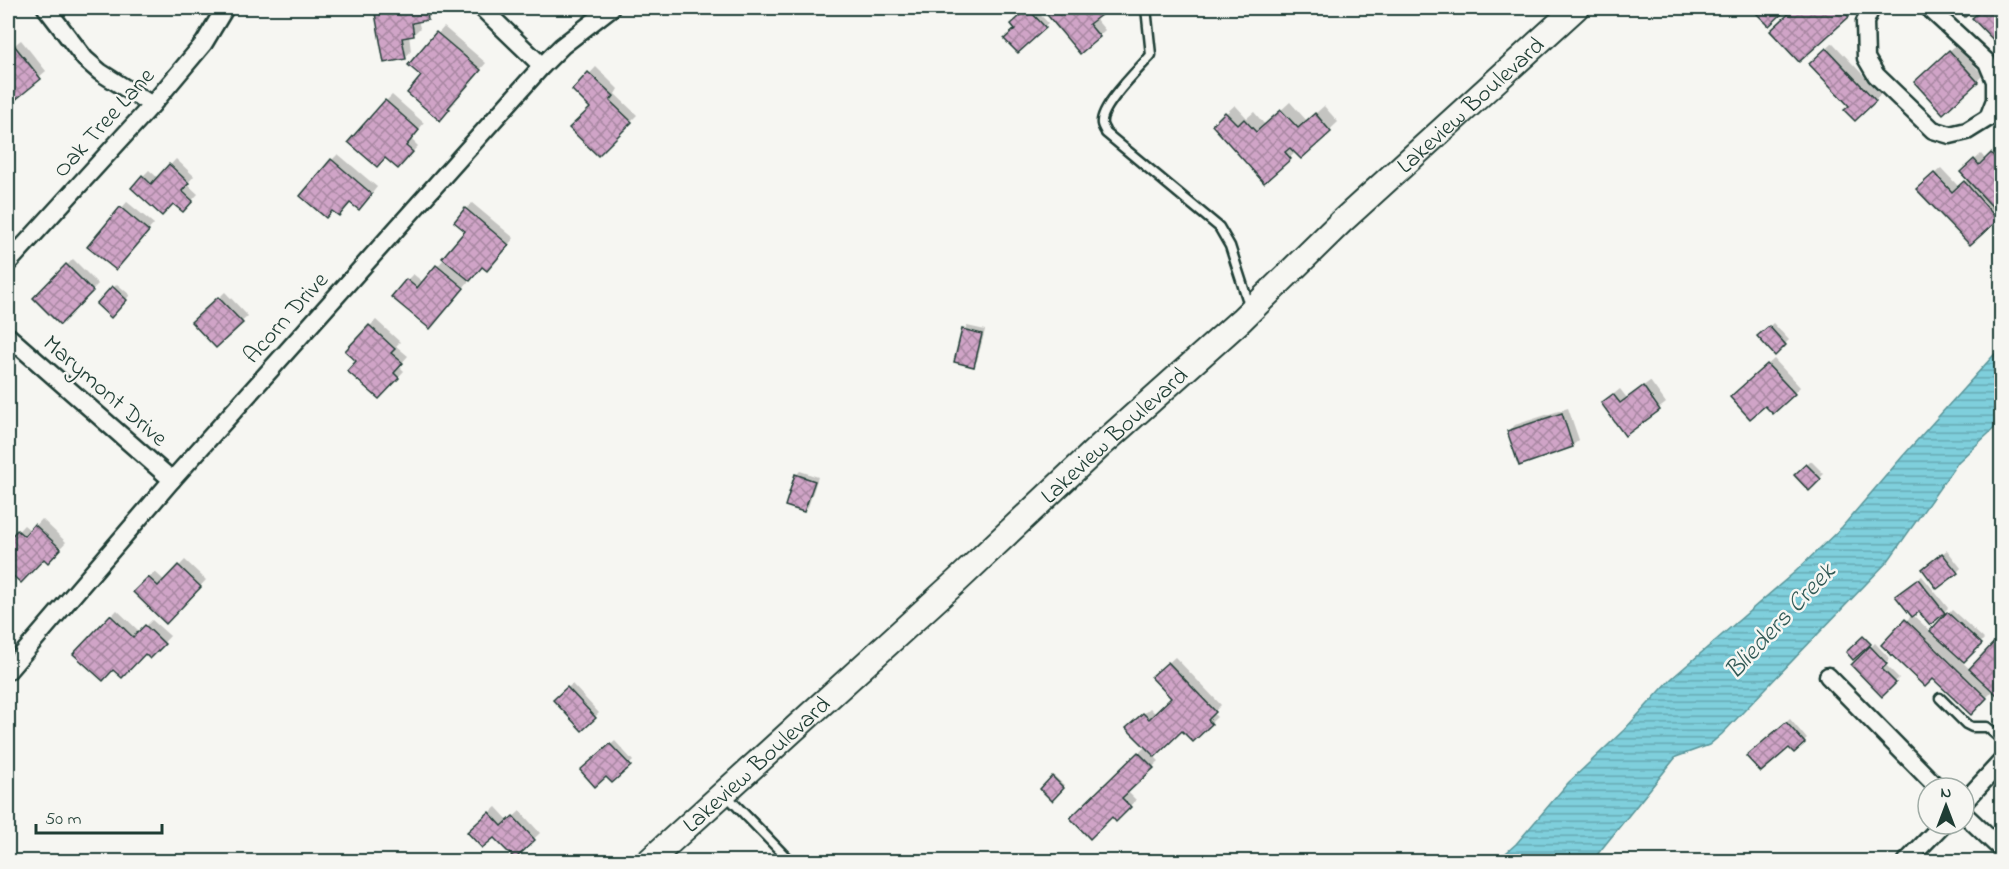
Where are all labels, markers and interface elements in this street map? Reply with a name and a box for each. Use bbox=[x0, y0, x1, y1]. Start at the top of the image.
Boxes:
street label: Lakeview Boulevard bbox=[1390, 29, 1554, 183]
street label: Oak Tree Lane bbox=[46, 60, 164, 187]
street label: Acorn Drive bbox=[236, 265, 338, 372]
street label: Marymont Drive bbox=[34, 328, 175, 457]
street label: Lakeview Boulevard bbox=[1034, 360, 1198, 513]
water label: Blieders Creek bbox=[1717, 554, 1847, 689]
street label: Lakeview Boulevard bbox=[676, 689, 840, 842]
north arrow bbox=[1916, 776, 1976, 836]
text: N bbox=[1941, 781, 1952, 805]
scale bar bbox=[36, 797, 162, 835]
text: 50 m bbox=[45, 807, 82, 833]

